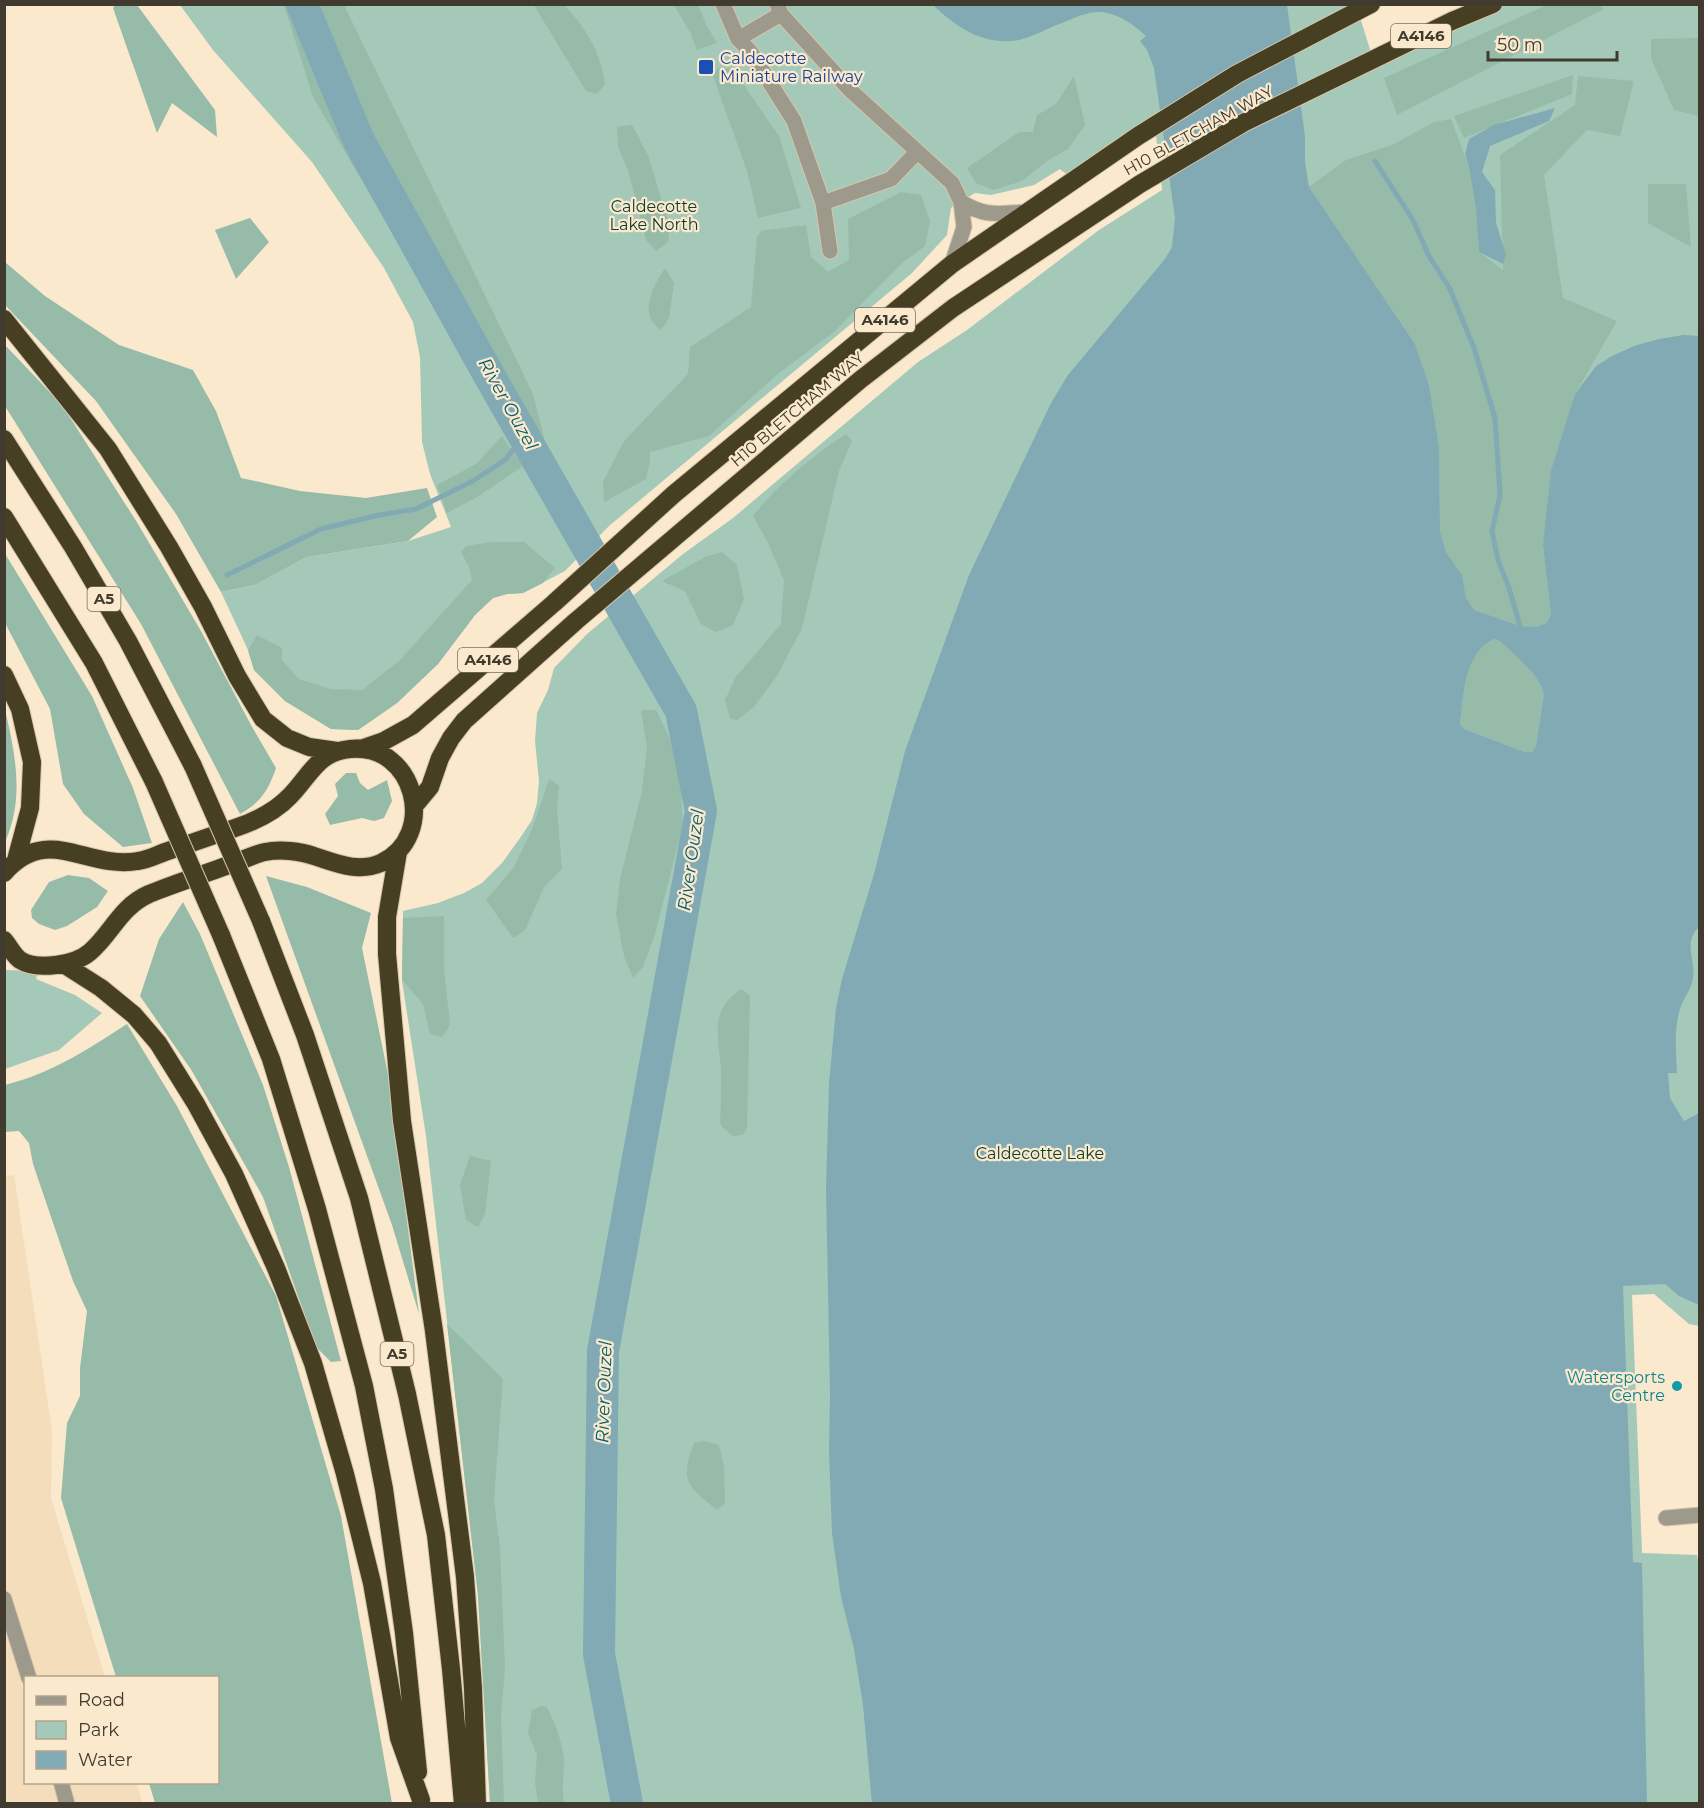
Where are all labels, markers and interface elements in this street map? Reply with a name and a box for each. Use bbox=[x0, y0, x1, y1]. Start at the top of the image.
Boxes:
road number: A4146 bbox=[1391, 24, 1451, 48]
scale bar bbox=[1488, 24, 1617, 62]
text: 50 m bbox=[1497, 34, 1543, 56]
place label: Caldecotte Miniature Railway bbox=[720, 49, 863, 86]
marker: Caldecotte Miniature Railway bbox=[697, 58, 715, 76]
street label: H10 BLETCHAM WAY bbox=[1120, 81, 1277, 180]
park label: Caldecotte Lake North bbox=[610, 197, 698, 234]
road number: A4146 bbox=[855, 308, 915, 332]
street label: H10 BLETCHAM WAY bbox=[727, 348, 868, 471]
water label: River Ouzel bbox=[474, 354, 542, 454]
road number: A5 bbox=[88, 587, 120, 611]
road number: A4146 bbox=[458, 648, 518, 672]
water label: River Ouzel bbox=[673, 808, 709, 912]
park label: Caldecotte Lake bbox=[976, 1144, 1104, 1163]
water label: River Ouzel bbox=[591, 1340, 617, 1443]
road number: A5 bbox=[380, 1342, 414, 1366]
place label: Watersports Centre bbox=[1567, 1368, 1665, 1405]
marker: Watersports Centre bbox=[1670, 1379, 1684, 1393]
legend bbox=[24, 1676, 219, 1784]
text: Road bbox=[78, 1689, 125, 1711]
text: Park bbox=[78, 1719, 119, 1741]
text: Water bbox=[78, 1749, 133, 1771]

